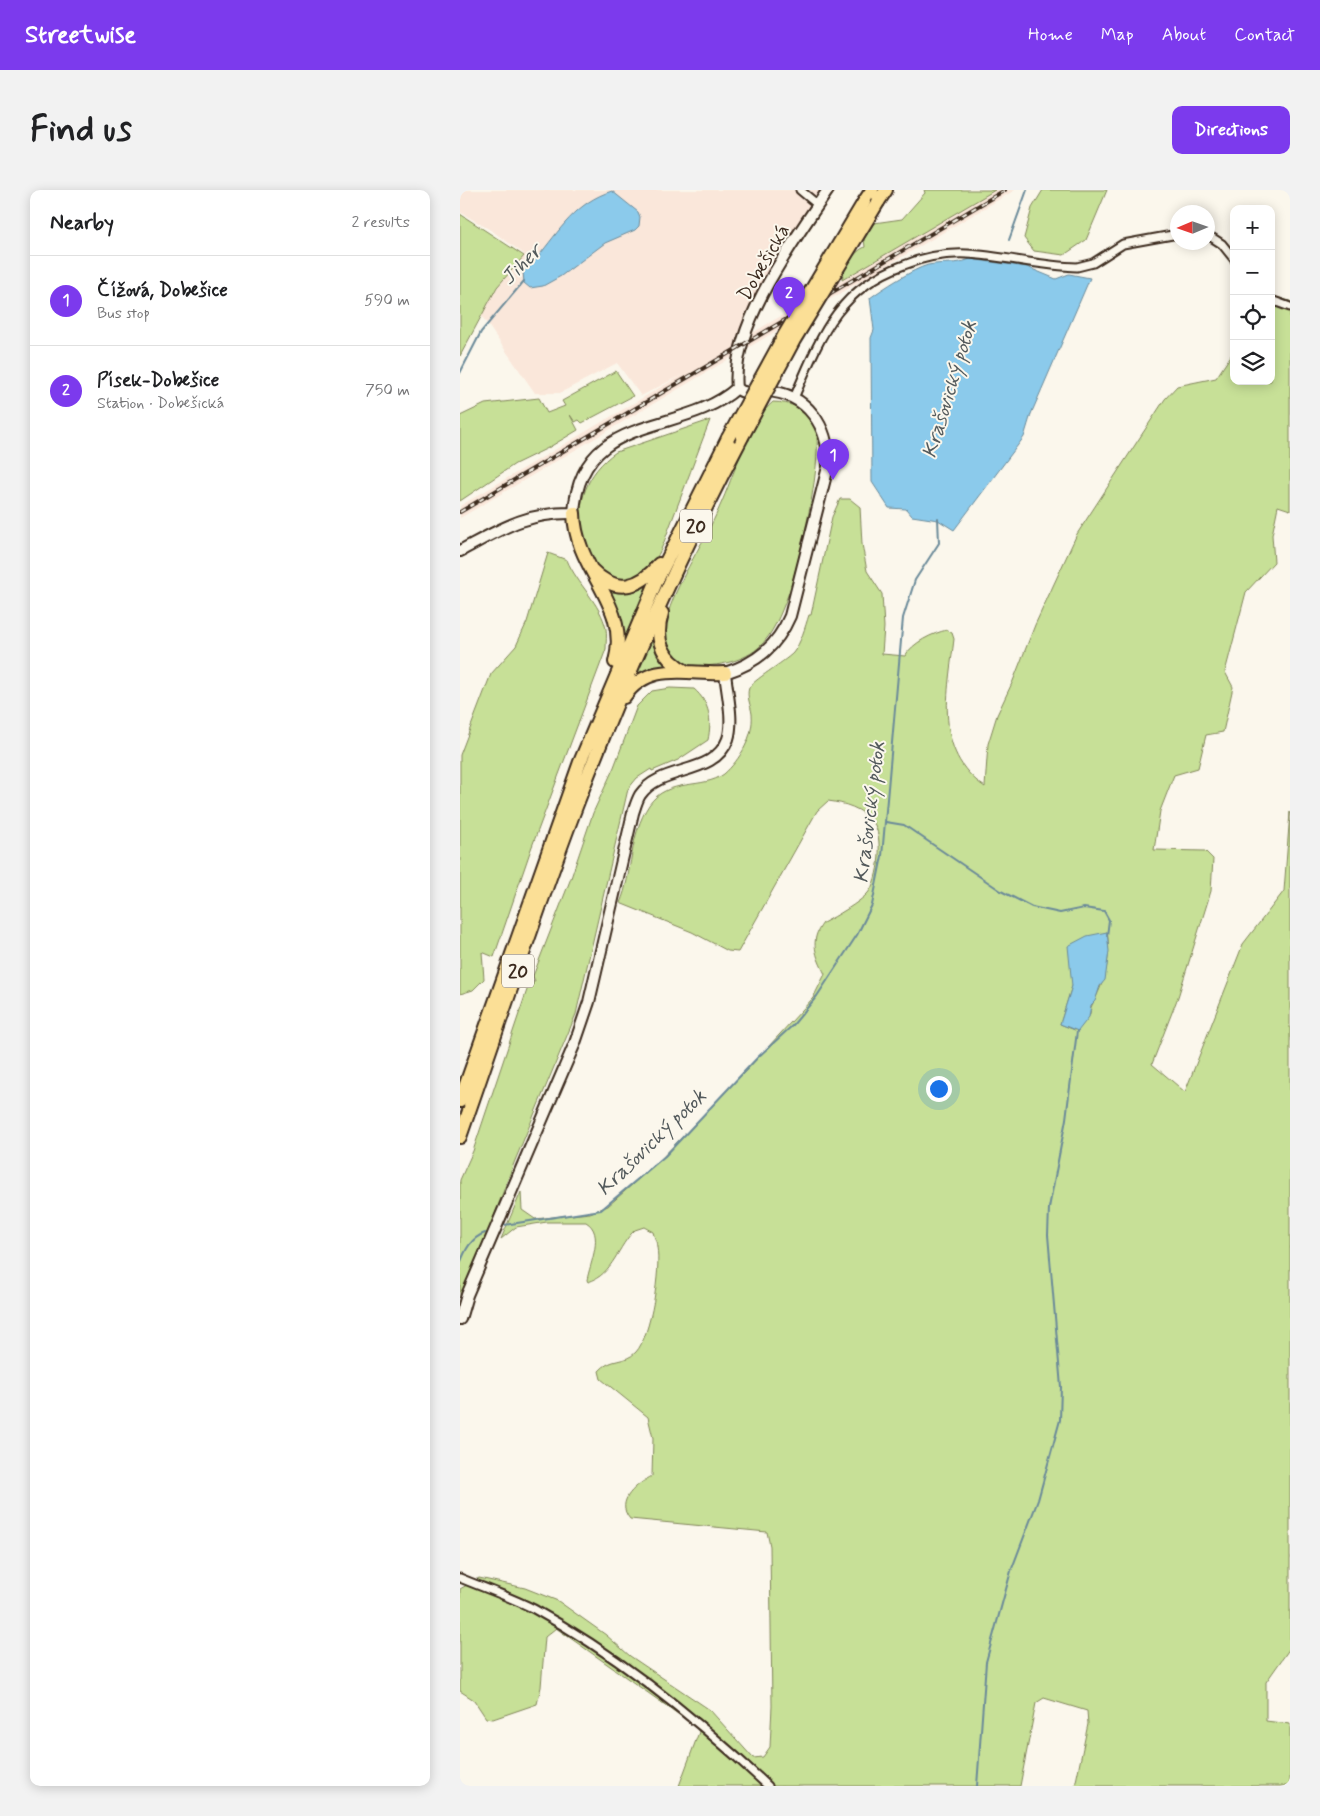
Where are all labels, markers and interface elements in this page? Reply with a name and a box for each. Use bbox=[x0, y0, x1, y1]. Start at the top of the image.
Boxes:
text: Streetwise bbox=[25, 20, 136, 51]
text: Home bbox=[1028, 23, 1073, 47]
text: Map bbox=[1101, 23, 1134, 47]
text: About bbox=[1162, 23, 1206, 47]
text: Contact bbox=[1234, 23, 1295, 47]
button: Directions bbox=[1172, 106, 1290, 154]
text: Find us bbox=[30, 107, 132, 153]
north arrow bbox=[1170, 205, 1215, 250]
map controls bbox=[1230, 205, 1275, 385]
button: + bbox=[1230, 205, 1275, 250]
text: Nearby bbox=[50, 209, 114, 237]
text: 2 results bbox=[352, 212, 410, 233]
street label: Dobešická bbox=[732, 220, 797, 306]
water label: Jiher bbox=[495, 236, 551, 291]
button: − bbox=[1230, 250, 1275, 295]
pin: 2 bbox=[773, 277, 805, 318]
text: Čížová, Dobešice bbox=[97, 278, 228, 303]
text: 1 bbox=[62, 290, 70, 311]
text: 590 m bbox=[364, 290, 410, 311]
button: locate bbox=[1230, 295, 1275, 340]
text: Bus stop bbox=[97, 303, 150, 324]
water label: Krašovický potok bbox=[916, 317, 984, 462]
button: layers bbox=[1230, 340, 1275, 385]
text: Písek-Dobešice bbox=[97, 368, 219, 393]
text: 2 bbox=[62, 380, 70, 401]
text: 750 m bbox=[365, 380, 410, 401]
text: Station · Dobešická bbox=[97, 393, 224, 414]
pin: 1 bbox=[817, 439, 849, 480]
road number: 20 bbox=[680, 510, 712, 542]
water label: Krašovický potok bbox=[847, 740, 893, 885]
road number: 20 bbox=[502, 954, 534, 988]
your location bbox=[926, 1076, 952, 1102]
water label: Krašovický potok bbox=[591, 1083, 713, 1202]

